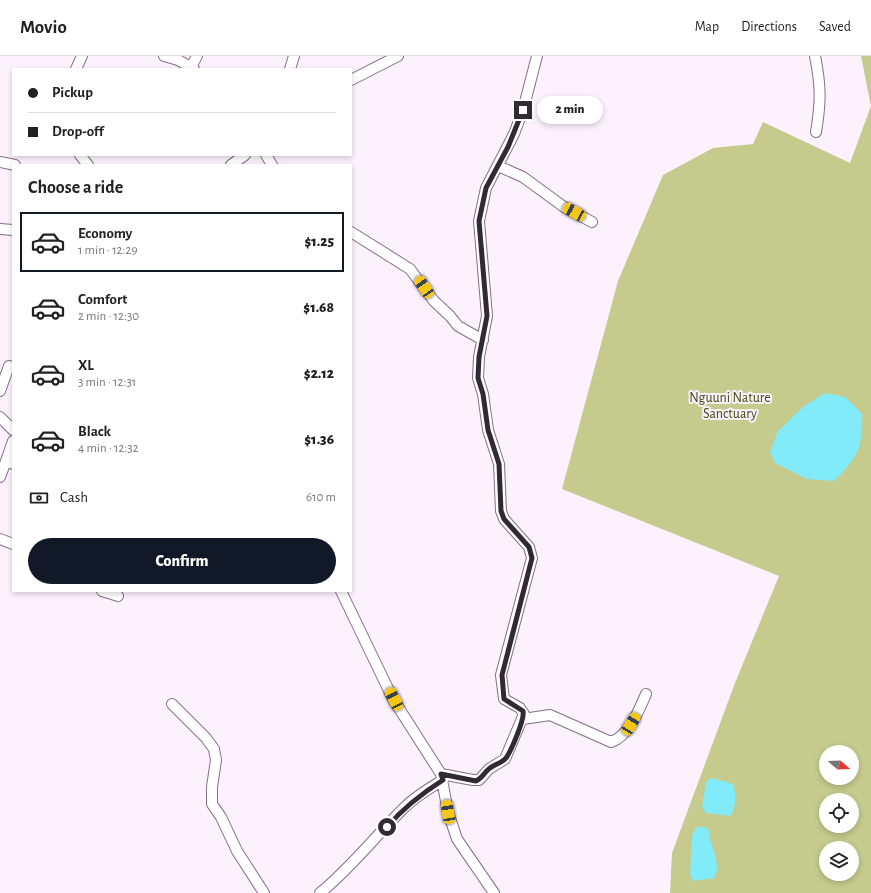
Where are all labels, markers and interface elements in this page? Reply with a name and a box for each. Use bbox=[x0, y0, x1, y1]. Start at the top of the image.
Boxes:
text: Movio bbox=[20, 18, 67, 37]
text: Map bbox=[695, 20, 719, 34]
text: Directions bbox=[741, 20, 797, 34]
text: Saved bbox=[819, 20, 851, 34]
text: Pickup bbox=[52, 85, 93, 100]
callout: 2 min bbox=[537, 96, 603, 124]
route end bbox=[514, 101, 532, 119]
text: 2 min bbox=[555, 103, 585, 116]
text: Drop-off bbox=[52, 124, 104, 139]
text: Choose a ride bbox=[28, 179, 123, 197]
car bbox=[561, 201, 587, 223]
icon: car bbox=[30, 224, 66, 260]
text: Economy bbox=[78, 226, 132, 241]
text: $1.25 bbox=[304, 234, 334, 249]
text: 1 min · 12:29 bbox=[78, 244, 138, 257]
car bbox=[412, 274, 436, 300]
icon: car bbox=[30, 290, 66, 326]
text: Comfort bbox=[78, 292, 127, 307]
text: $1.68 bbox=[303, 300, 334, 315]
text: 2 min · 12:30 bbox=[78, 310, 139, 323]
icon: car bbox=[30, 356, 66, 392]
text: XL bbox=[78, 358, 94, 373]
text: $2.12 bbox=[304, 366, 334, 381]
text: 3 min · 12:31 bbox=[78, 376, 136, 389]
park label: Nguuni Nature Sanctuary bbox=[689, 391, 771, 421]
icon: car bbox=[30, 422, 66, 458]
text: Black bbox=[78, 424, 111, 439]
text: $1.36 bbox=[304, 432, 334, 447]
text: 4 min · 12:32 bbox=[78, 442, 139, 455]
icon: cash bbox=[28, 487, 50, 509]
text: Cash bbox=[60, 490, 88, 505]
text: 610 m bbox=[306, 491, 336, 504]
button: Confirm bbox=[28, 538, 336, 584]
car bbox=[383, 686, 405, 712]
car bbox=[620, 711, 642, 737]
north arrow bbox=[819, 745, 859, 785]
map controls bbox=[819, 745, 859, 881]
button: locate bbox=[819, 793, 859, 833]
car bbox=[440, 799, 456, 825]
route start bbox=[378, 818, 396, 836]
button: layers bbox=[819, 841, 859, 881]

